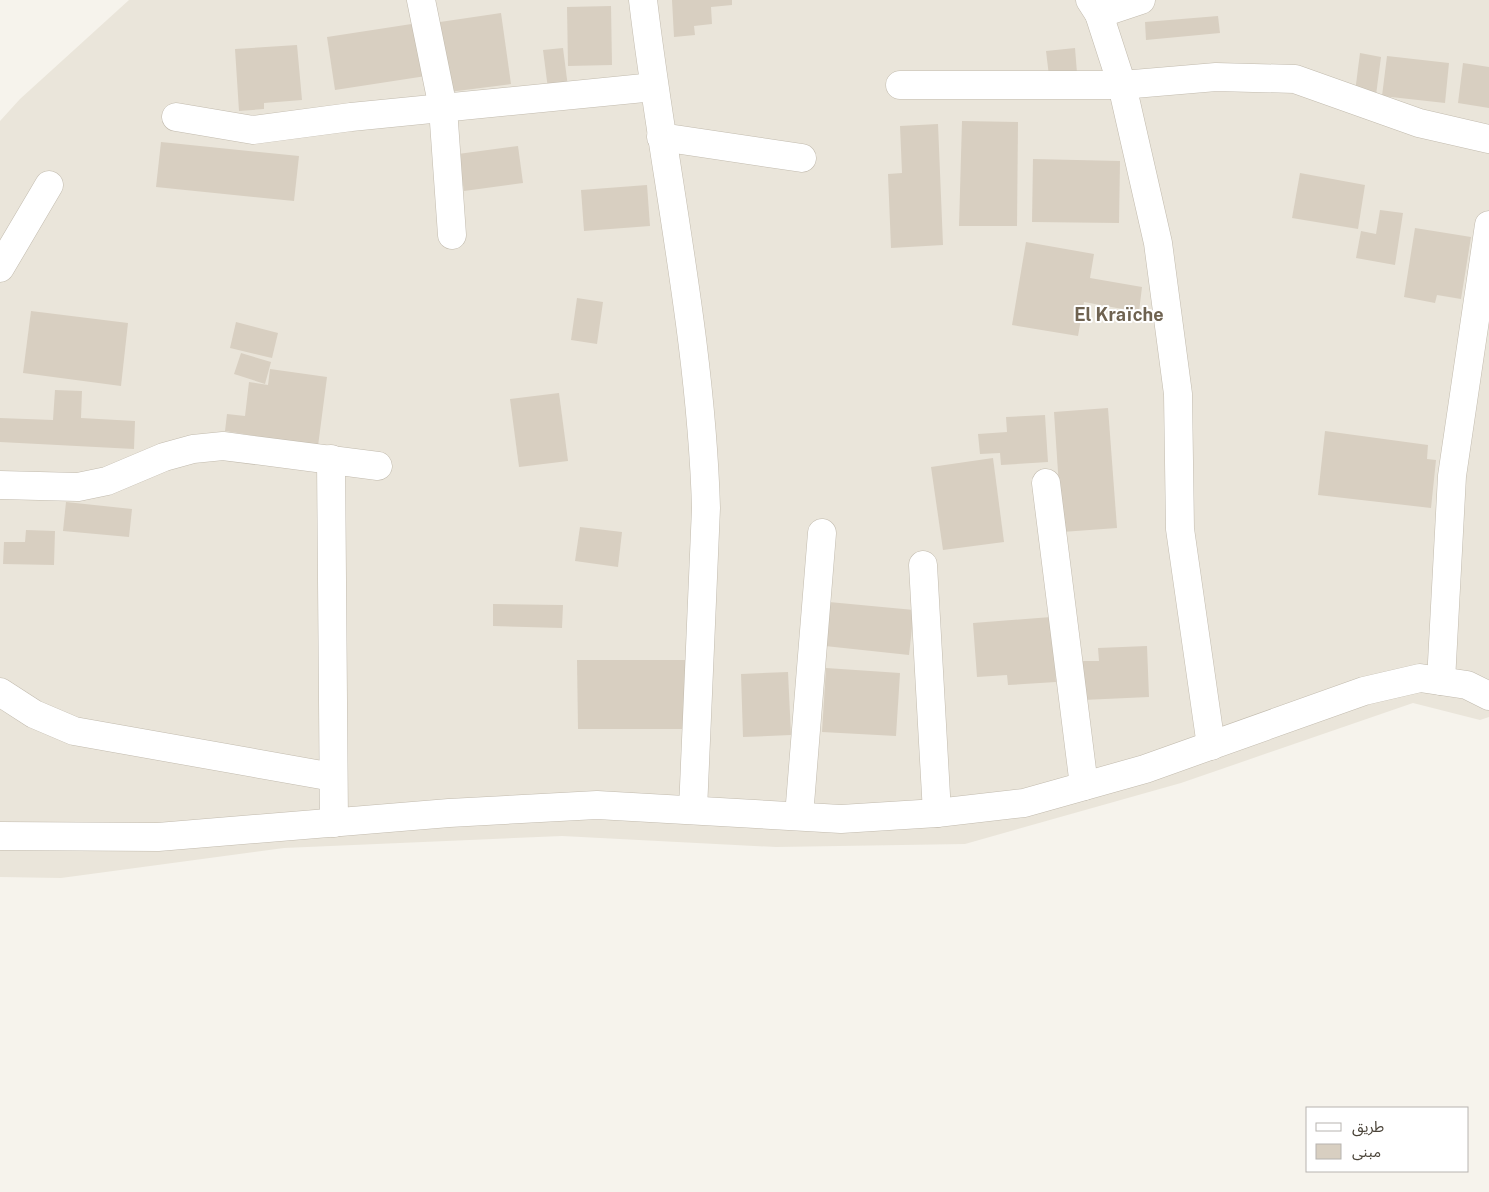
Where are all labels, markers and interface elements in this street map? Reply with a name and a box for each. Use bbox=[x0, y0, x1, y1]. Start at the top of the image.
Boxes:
district label: El Kraïche bbox=[1074, 304, 1164, 325]
legend bbox=[1306, 1107, 1469, 1172]
text: طريق bbox=[1352, 1118, 1384, 1137]
text: مبنى bbox=[1352, 1143, 1381, 1161]

